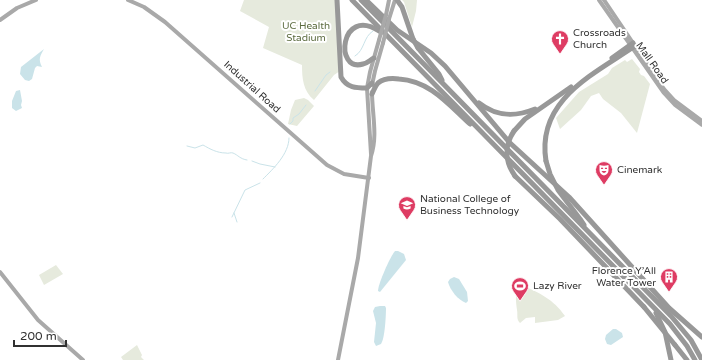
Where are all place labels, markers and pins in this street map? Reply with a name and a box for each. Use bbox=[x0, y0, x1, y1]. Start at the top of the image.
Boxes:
place label: Crossroads Church bbox=[573, 27, 626, 51]
church icon: Crossroads Church bbox=[550, 29, 570, 54]
theatre icon: Cinemark bbox=[594, 160, 614, 185]
place label: Cinemark bbox=[617, 164, 663, 176]
place label: National College of Business Technology bbox=[420, 193, 520, 217]
school or university icon: National College of Business Technology bbox=[397, 195, 417, 220]
place label: Florence Y’All Water Tower bbox=[592, 265, 656, 289]
building icon: Florence Y’All Water Tower bbox=[659, 267, 679, 292]
sports icon: Lazy River bbox=[510, 276, 530, 301]
place label: Lazy River bbox=[533, 280, 582, 292]

